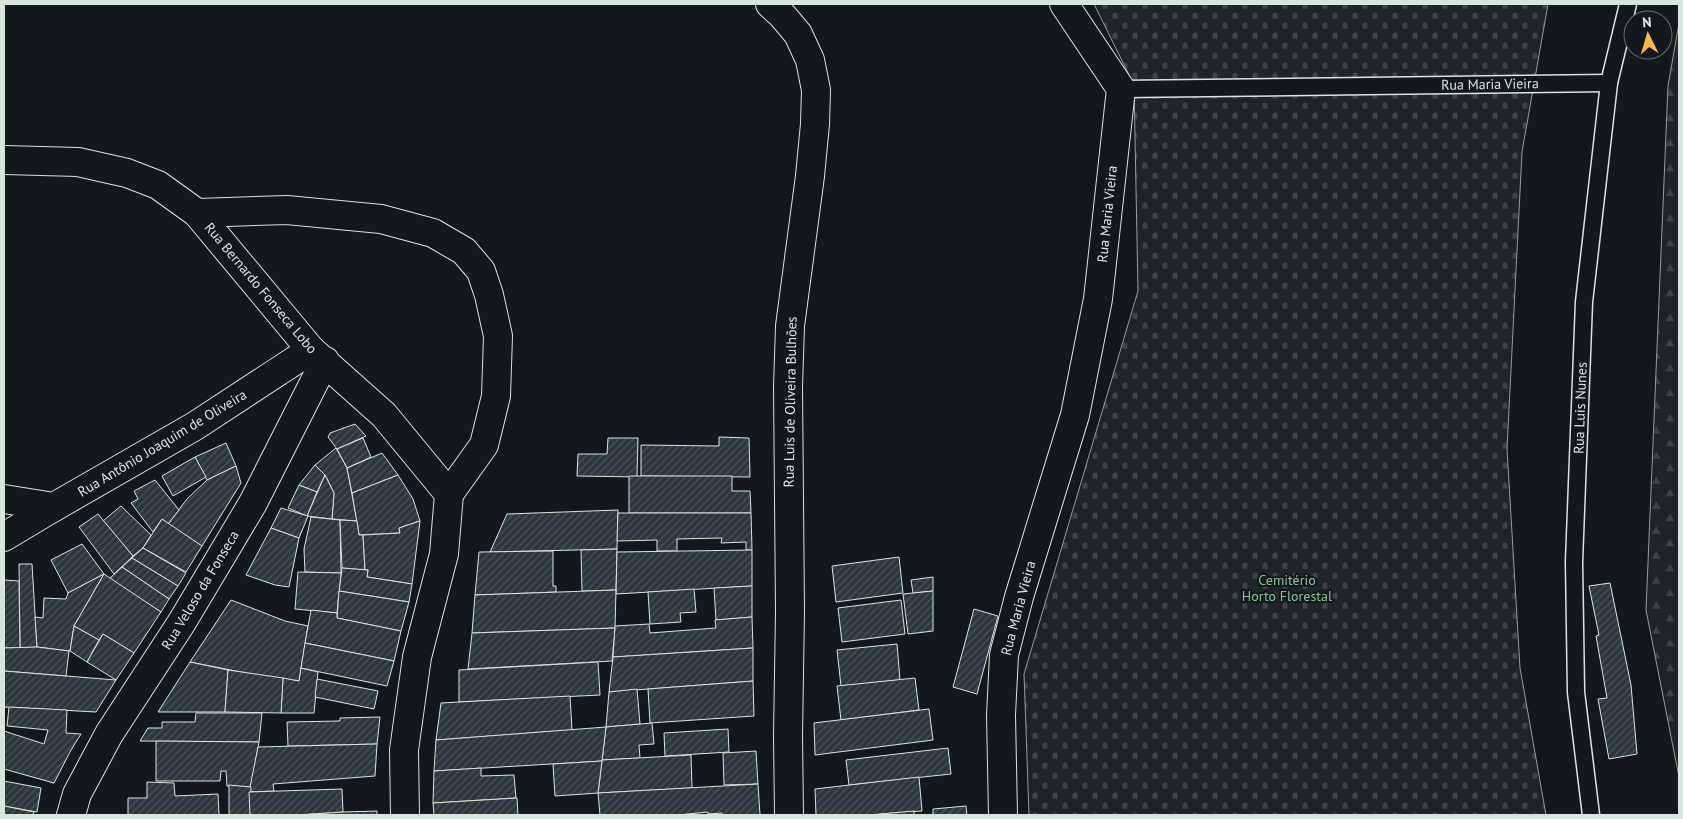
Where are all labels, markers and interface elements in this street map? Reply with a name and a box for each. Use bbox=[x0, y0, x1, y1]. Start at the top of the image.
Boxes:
north arrow bbox=[1623, 10, 1673, 60]
text: N bbox=[1641, 13, 1652, 31]
street label: Rua Maria Vieira bbox=[1441, 74, 1539, 94]
street label: Rua Maria Vieira bbox=[1093, 165, 1121, 263]
street label: Rua Bernardo Fonseca Lobo bbox=[201, 219, 321, 357]
street label: Rua Luis de Oliveira Bulhões bbox=[780, 316, 800, 488]
street label: Rua Luis Nunes bbox=[1569, 362, 1591, 454]
street label: Rua Antônio Joaquim de Oliveira bbox=[74, 385, 250, 501]
street label: Rua Veloso da Fonseca bbox=[157, 527, 243, 653]
street label: Rua Maria Vieira bbox=[997, 559, 1039, 657]
park label: Cemitério Horto Florestal bbox=[1242, 571, 1332, 605]

